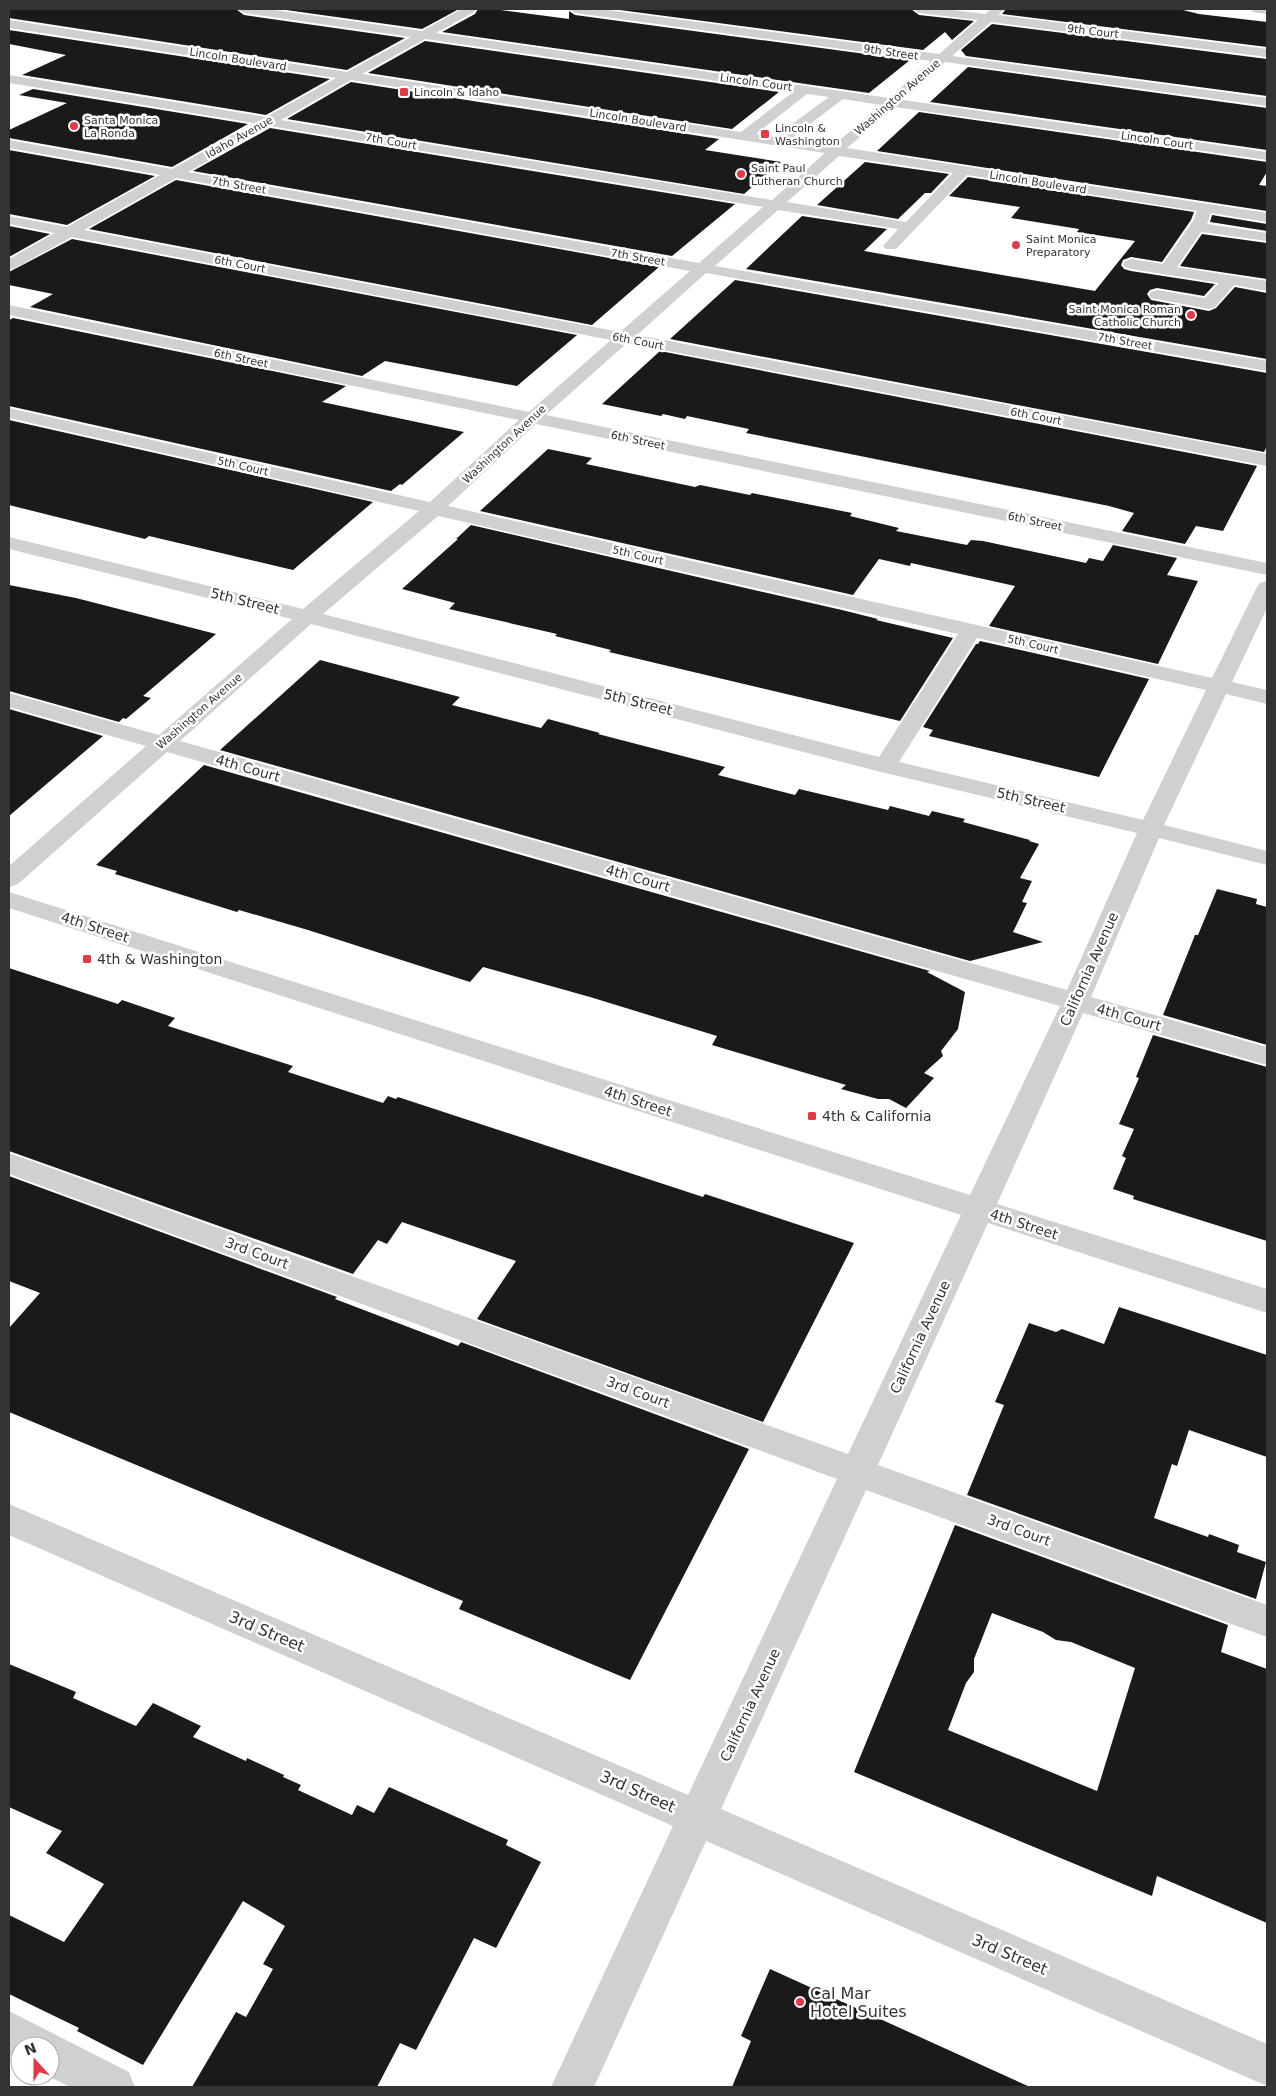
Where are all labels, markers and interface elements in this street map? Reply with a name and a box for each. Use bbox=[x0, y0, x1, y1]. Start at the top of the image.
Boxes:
street label: 9th Court bbox=[1066, 22, 1120, 41]
street label: 9th Street bbox=[863, 42, 920, 63]
street label: Lincoln Boulevard bbox=[188, 45, 287, 74]
street label: Washington Avenue bbox=[852, 57, 943, 138]
street label: Lincoln Court bbox=[719, 71, 793, 94]
marker: Lincoln & Idaho bbox=[398, 86, 410, 98]
place label: Lincoln & Idaho bbox=[414, 86, 499, 99]
street label: Lincoln Boulevard bbox=[588, 106, 687, 135]
street label: Idaho Avenue bbox=[203, 113, 275, 161]
place label: Santa Monica La Ronda bbox=[84, 114, 158, 140]
marker: Santa Monica La Ronda bbox=[68, 120, 80, 132]
place label: Lincoln & Washington bbox=[775, 122, 840, 148]
marker: Lincoln & Washington bbox=[759, 128, 771, 140]
street label: Lincoln Court bbox=[1120, 129, 1194, 152]
street label: 7th Court bbox=[364, 131, 418, 153]
place label: Saint Paul Lutheran Church bbox=[751, 162, 843, 188]
marker: Saint Paul Lutheran Church bbox=[735, 168, 747, 180]
street label: Lincoln Boulevard bbox=[988, 168, 1087, 197]
street label: 7th Street bbox=[211, 174, 268, 197]
place label: Saint Monica Preparatory bbox=[1026, 233, 1097, 259]
marker: Saint Monica Preparatory bbox=[1010, 239, 1022, 251]
street label: 7th Street bbox=[610, 246, 667, 269]
street label: 6th Court bbox=[213, 253, 267, 276]
place label: Saint Monica Roman Catholic Church bbox=[1069, 303, 1181, 329]
marker: Saint Monica Roman Catholic Church bbox=[1185, 309, 1197, 321]
street label: 6th Court bbox=[611, 330, 665, 353]
street label: 7th Street bbox=[1097, 330, 1154, 353]
street label: 6th Street bbox=[213, 346, 270, 371]
street label: Washington Avenue bbox=[460, 402, 549, 486]
street label: 6th Court bbox=[1009, 405, 1063, 428]
street label: 6th Street bbox=[610, 428, 667, 453]
street label: 5th Court bbox=[216, 454, 270, 479]
street label: 6th Street bbox=[1007, 509, 1064, 534]
street label: 5th Court bbox=[611, 543, 665, 568]
street label: 5th Street bbox=[209, 585, 282, 617]
street label: 5th Court bbox=[1006, 632, 1060, 657]
street label: Washington Avenue bbox=[154, 671, 245, 752]
street label: 5th Street bbox=[602, 686, 675, 718]
street label: 4th Court bbox=[214, 751, 282, 785]
street label: 5th Street bbox=[995, 784, 1068, 816]
street label: 4th Court bbox=[604, 861, 672, 895]
street label: 4th Street bbox=[59, 909, 131, 946]
street label: California Avenue bbox=[1057, 910, 1121, 1028]
place label: 4th & Washington bbox=[97, 951, 222, 967]
marker: 4th & Washington bbox=[81, 953, 93, 965]
street label: 4th Court bbox=[1095, 1000, 1163, 1034]
street label: 4th Street bbox=[602, 1083, 674, 1120]
place label: 4th & California bbox=[822, 1108, 932, 1124]
marker: 4th & California bbox=[806, 1110, 818, 1122]
street label: 4th Street bbox=[988, 1206, 1060, 1243]
street label: 3rd Court bbox=[223, 1234, 291, 1272]
street label: California Avenue bbox=[887, 1278, 953, 1396]
street label: 3rd Court bbox=[604, 1373, 672, 1411]
street label: 3rd Court bbox=[985, 1511, 1053, 1549]
street label: 3rd Street bbox=[226, 1607, 307, 1656]
street label: California Avenue bbox=[717, 1646, 783, 1764]
street label: 3rd Street bbox=[597, 1766, 678, 1816]
street label: 3rd Street bbox=[969, 1930, 1050, 1979]
place label: Cal Mar Hotel Suites bbox=[810, 1984, 907, 2021]
marker: Cal Mar Hotel Suites bbox=[794, 1996, 806, 2008]
north arrow bbox=[10, 2036, 60, 2086]
text: N bbox=[22, 2039, 39, 2058]

